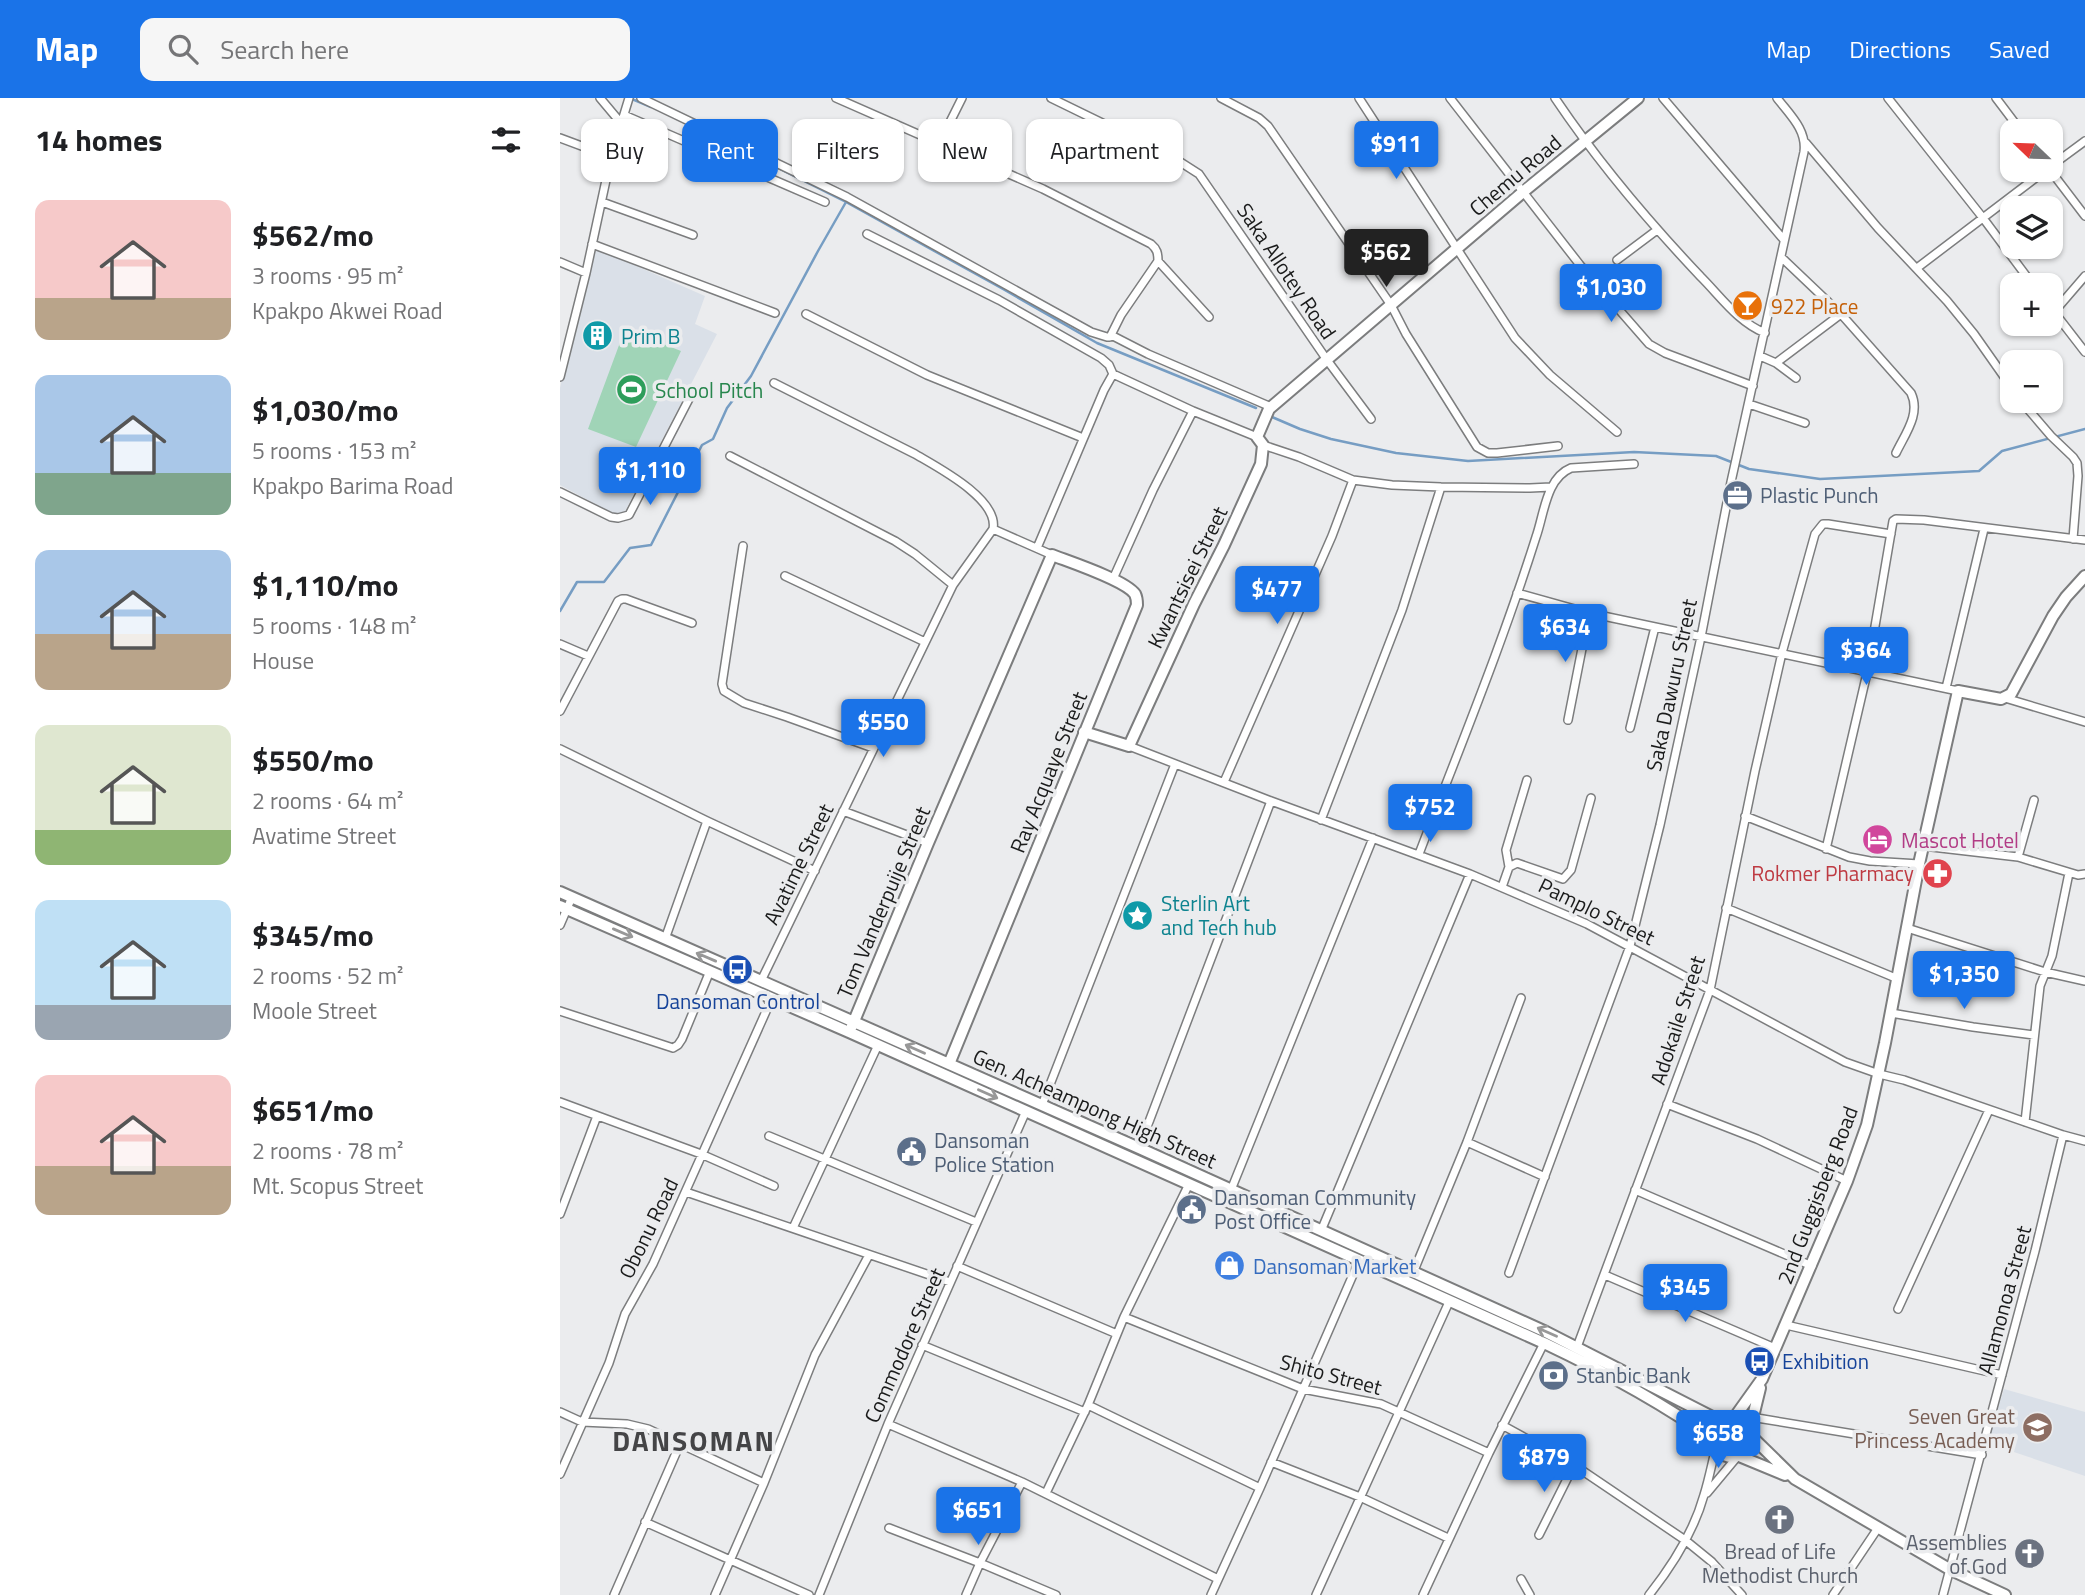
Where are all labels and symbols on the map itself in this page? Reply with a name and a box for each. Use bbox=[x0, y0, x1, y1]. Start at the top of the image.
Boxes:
north arrow bbox=[2000, 119, 2063, 182]
pin: $911 bbox=[1355, 122, 1437, 181]
street label: Chemu Road bbox=[1462, 127, 1568, 223]
street label: Saka Allotey Road bbox=[1229, 196, 1345, 346]
pin: $562 bbox=[1345, 230, 1427, 289]
pin: $1,030 bbox=[1554, 264, 1668, 324]
bar icon: 922 Place bbox=[1731, 289, 1765, 323]
place label: 922 Place bbox=[1771, 290, 1858, 322]
building icon: Prim B bbox=[581, 319, 615, 353]
place label: Prim B bbox=[621, 320, 680, 352]
sports icon: School Pitch bbox=[615, 373, 649, 407]
place label: School Pitch bbox=[655, 374, 763, 406]
pin: $1,110 bbox=[593, 448, 707, 507]
office icon: Plastic Punch bbox=[1720, 478, 1754, 512]
place label: Plastic Punch bbox=[1760, 479, 1879, 511]
street label: Kwantsisei Street bbox=[1139, 500, 1236, 653]
pin: $477 bbox=[1236, 566, 1318, 626]
street label: Saka Dawuru Street bbox=[1637, 595, 1705, 774]
pin: $634 bbox=[1524, 604, 1606, 664]
pin: $364 bbox=[1825, 628, 1907, 687]
street label: Ray Acquaye Street bbox=[1001, 686, 1095, 857]
pin: $550 bbox=[842, 700, 924, 759]
pin: $752 bbox=[1389, 784, 1471, 844]
street label: Avatime Street bbox=[755, 797, 841, 930]
street label: Tom Vanderpuije Street bbox=[828, 801, 938, 1003]
hotel icon: Mascot Hotel bbox=[1861, 823, 1895, 857]
place label: Mascot Hotel bbox=[1901, 824, 2019, 856]
pharmacy icon: Rokmer Pharmacy bbox=[1920, 856, 1954, 890]
place label: Rokmer Pharmacy bbox=[1751, 857, 1914, 889]
street label: Pamplo Street bbox=[1533, 869, 1661, 953]
place label: Sterlin Art and Tech hub bbox=[1161, 887, 1277, 943]
place icon: Sterlin Art and Tech hub bbox=[1121, 898, 1155, 932]
one-way arrow bbox=[611, 928, 633, 941]
one-way arrow bbox=[696, 950, 718, 963]
street label: Adokaile Street bbox=[1641, 951, 1713, 1089]
pin: $1,350 bbox=[1907, 951, 2021, 1011]
bus stop icon: Dansoman Control bbox=[721, 952, 755, 986]
place label: Dansoman Control bbox=[656, 985, 820, 1017]
street label: Gen. Acheampong High Street bbox=[968, 1040, 1223, 1177]
one-way arrow bbox=[904, 1042, 926, 1055]
one-way arrow bbox=[977, 1088, 998, 1101]
street label: 2nd Guggisberg Road bbox=[1768, 1101, 1866, 1289]
place label: Dansoman Police Station bbox=[934, 1124, 1055, 1180]
public building icon: Dansoman Police Station bbox=[894, 1135, 928, 1169]
street label: Obonu Road bbox=[610, 1172, 686, 1284]
place label: Dansoman Community Post Office bbox=[1214, 1181, 1416, 1237]
public building icon: Dansoman Community Post Office bbox=[1174, 1192, 1208, 1226]
street label: Allamonoa Street bbox=[1969, 1221, 2039, 1378]
shop icon: Dansoman Market bbox=[1213, 1249, 1247, 1283]
place label: Dansoman Market bbox=[1253, 1250, 1417, 1282]
street label: Commodore Street bbox=[855, 1262, 953, 1428]
pin: $345 bbox=[1644, 1264, 1726, 1324]
one-way arrow bbox=[1537, 1325, 1558, 1338]
bus stop icon: Exhibition bbox=[1742, 1344, 1776, 1378]
street label: Shito Street bbox=[1276, 1345, 1386, 1403]
place label: Exhibition bbox=[1782, 1345, 1869, 1377]
bank icon: Stanbic Bank bbox=[1536, 1358, 1570, 1392]
place label: Stanbic Bank bbox=[1576, 1359, 1691, 1391]
place label: Seven Great Princess Academy bbox=[1854, 1400, 2016, 1456]
pin: $658 bbox=[1677, 1410, 1759, 1470]
school or university icon: Seven Great Princess Academy bbox=[2021, 1411, 2055, 1445]
district label: DANSOMAN bbox=[612, 1419, 776, 1462]
pin: $879 bbox=[1503, 1434, 1585, 1494]
pin: $651 bbox=[937, 1488, 1019, 1547]
church icon: Bread of Life Methodist Church bbox=[1763, 1502, 1797, 1536]
place label: Assemblies of God bbox=[1906, 1526, 2007, 1582]
place label: Bread of Life Methodist Church bbox=[1702, 1535, 1858, 1591]
church icon: Assemblies of God bbox=[2013, 1537, 2047, 1571]

